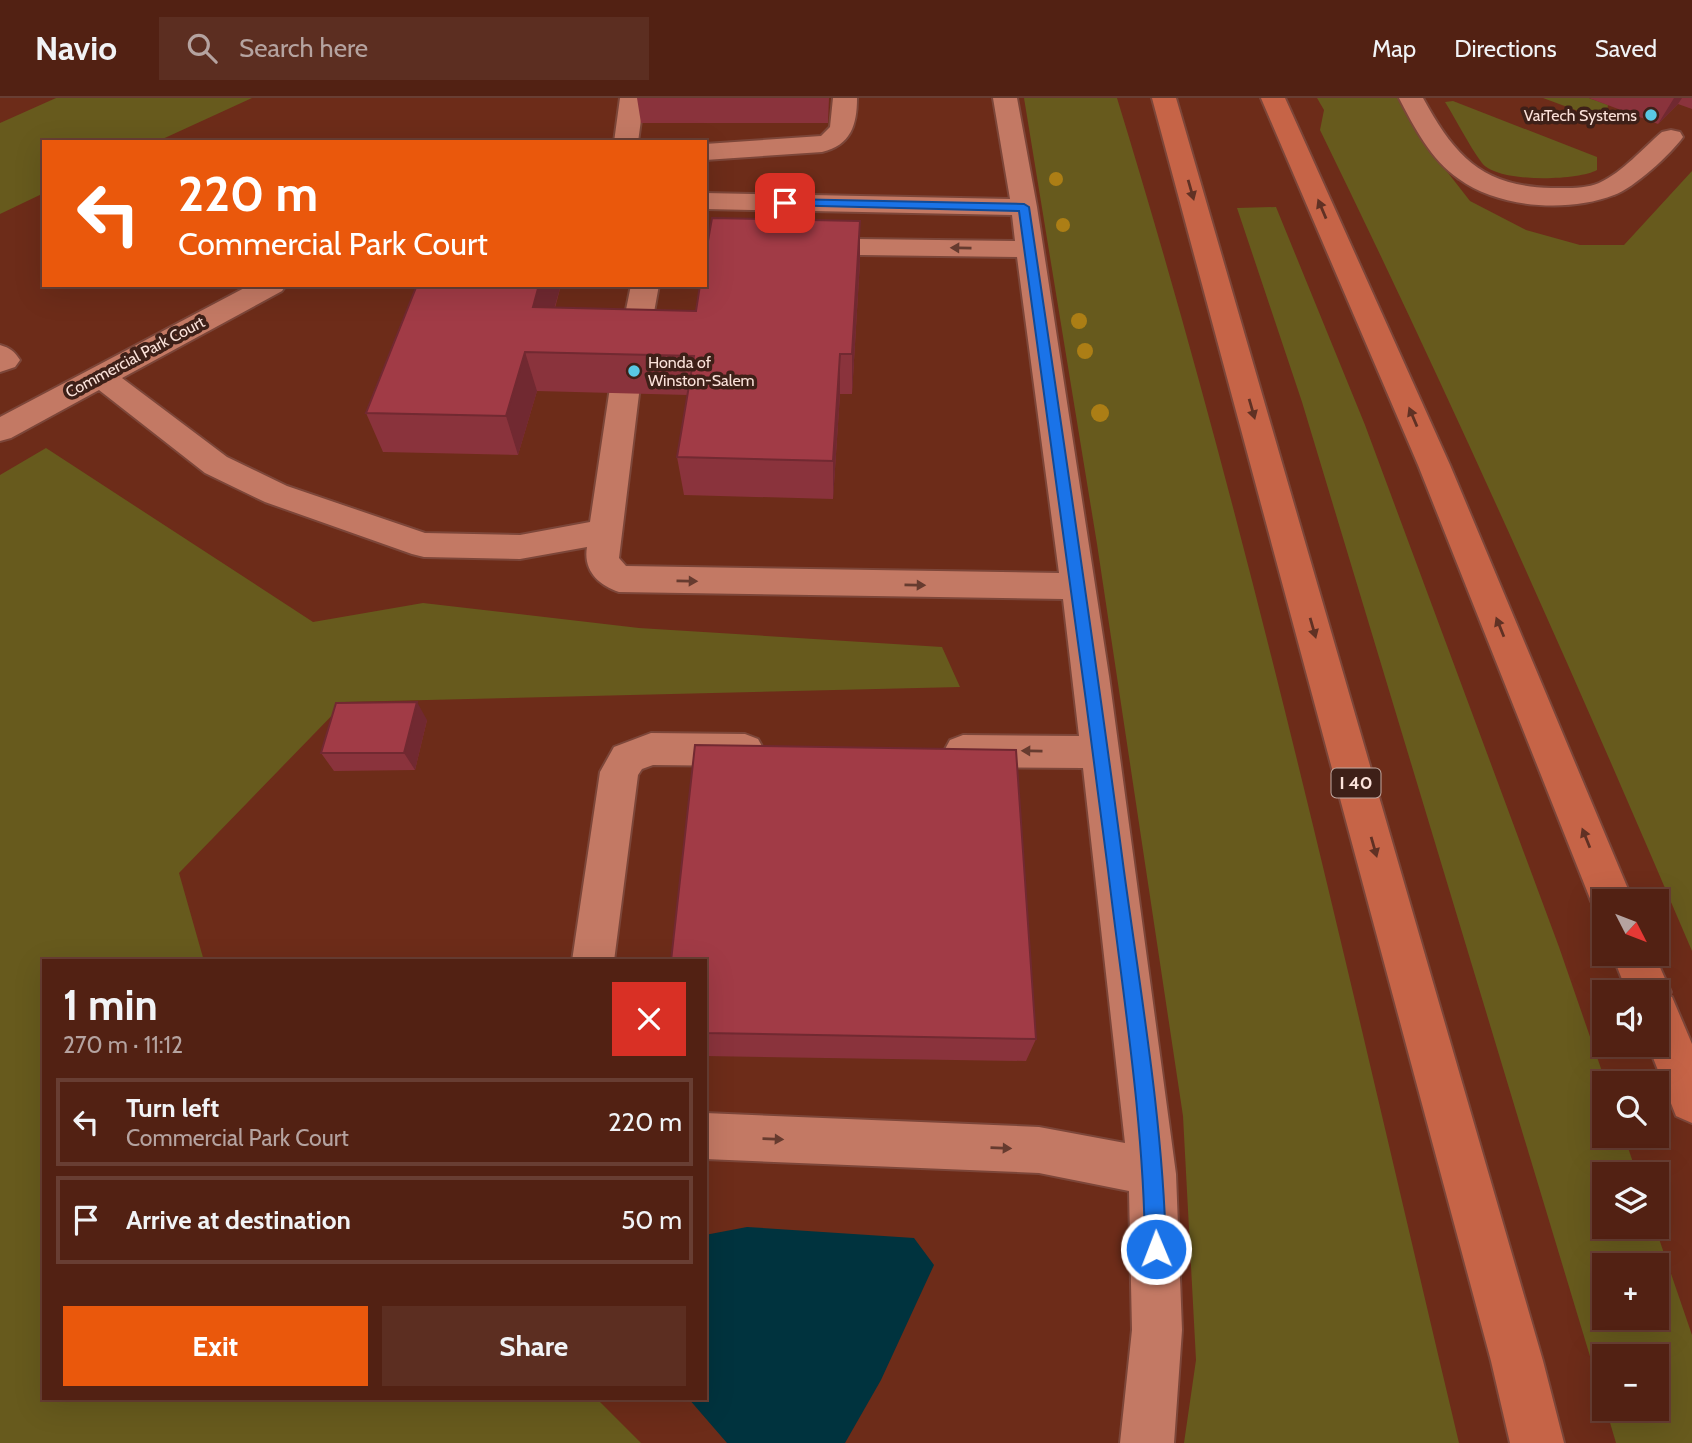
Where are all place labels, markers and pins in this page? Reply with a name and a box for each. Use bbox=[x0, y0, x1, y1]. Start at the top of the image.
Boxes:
place label: VarTech Systems bbox=[1524, 106, 1637, 125]
marker: VarTech Systems bbox=[1643, 107, 1659, 123]
pin bbox=[755, 173, 815, 233]
place label: Honda of Winston-Salem bbox=[648, 353, 755, 390]
marker: Honda of Winston-Salem bbox=[626, 363, 642, 379]

